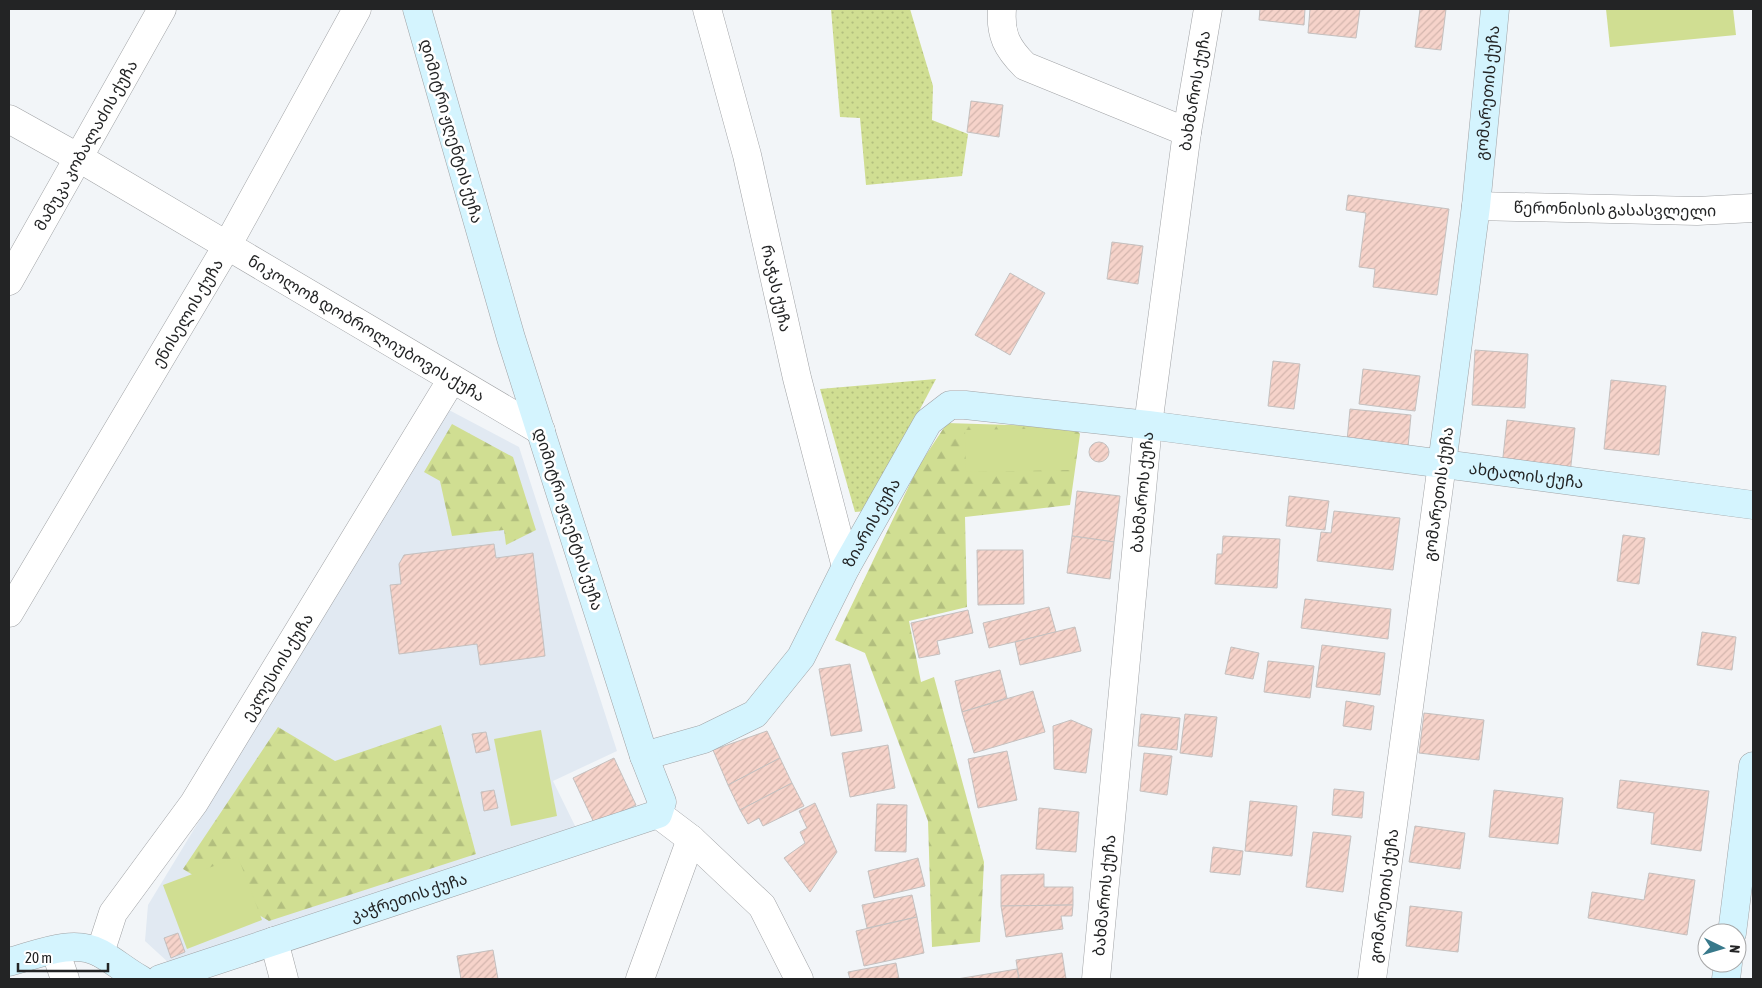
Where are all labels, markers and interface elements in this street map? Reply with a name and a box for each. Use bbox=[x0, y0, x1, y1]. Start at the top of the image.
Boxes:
street label: გომარეთის ქუჩა bbox=[1471, 25, 1502, 161]
street label: ბახმაროს ქუჩა bbox=[1176, 29, 1213, 152]
street label: დიმიტრი ჟღენტის ქუჩა bbox=[415, 37, 487, 226]
street label: მამუკა კობალაძის ქუჩა bbox=[30, 57, 141, 233]
street label: წერონისის გასასვლელი bbox=[1514, 198, 1717, 222]
street label: რაჭას ქუჩა bbox=[758, 243, 795, 334]
street label: ნიკოლოზ დობროლიუბოვის ქუჩა bbox=[245, 251, 488, 405]
street label: ენისელის ქუჩა bbox=[148, 256, 226, 371]
street label: დიმიტრი ჟღენტის ქუჩა bbox=[529, 425, 607, 613]
street label: გომარეთის ქუჩა bbox=[1420, 426, 1457, 562]
street label: ბახმაროს ქუჩა bbox=[1127, 431, 1156, 554]
street label: ახტალის ქუჩა bbox=[1468, 459, 1585, 492]
street label: ზიარის ქუჩა bbox=[839, 475, 903, 570]
street label: ეკლესიის ქუჩა bbox=[237, 610, 316, 724]
street label: გომარეთის ქუჩა bbox=[1365, 828, 1401, 964]
street label: ბახმაროს ქუჩა bbox=[1089, 834, 1118, 957]
street label: კაჭრეთის ქუჩა bbox=[348, 869, 469, 925]
north arrow bbox=[1697, 923, 1747, 973]
scale bar bbox=[18, 940, 108, 972]
text: N bbox=[1727, 944, 1743, 954]
text: 20 m bbox=[25, 949, 52, 966]

